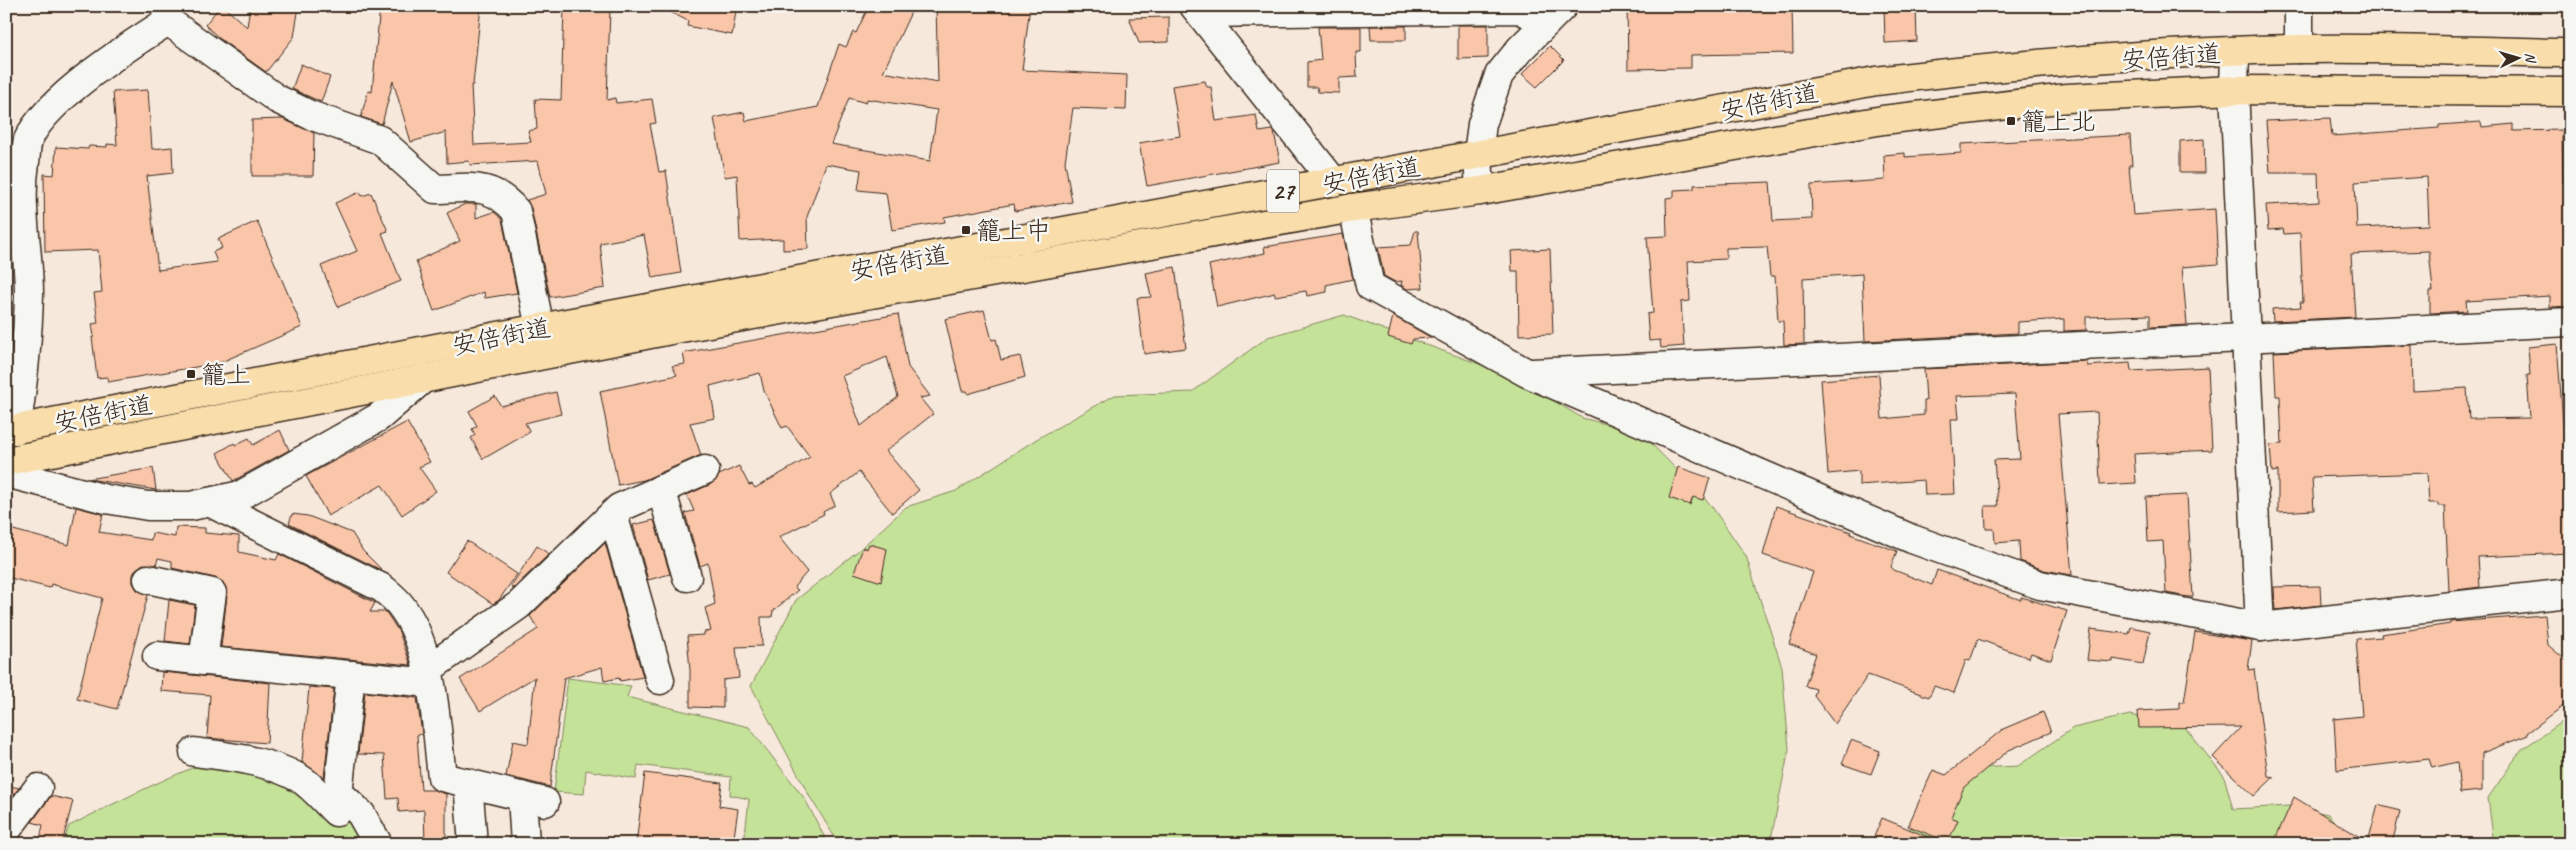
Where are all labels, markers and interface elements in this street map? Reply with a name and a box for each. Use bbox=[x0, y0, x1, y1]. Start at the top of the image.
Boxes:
north arrow bbox=[2494, 32, 2544, 82]
street label: 安倍街道 bbox=[2120, 38, 2222, 76]
text: N bbox=[2522, 52, 2540, 64]
street label: 安倍街道 bbox=[1717, 77, 1821, 127]
place label: 籠上北 bbox=[2021, 106, 2096, 138]
marker: 籠上北 bbox=[2005, 115, 2017, 127]
street label: 安倍街道 bbox=[1319, 151, 1423, 201]
road number: 27 bbox=[1267, 170, 1299, 212]
place label: 籠上中 bbox=[976, 215, 1051, 247]
marker: 籠上中 bbox=[960, 224, 972, 236]
street label: 安倍街道 bbox=[847, 239, 951, 287]
street label: 安倍街道 bbox=[449, 312, 553, 362]
place label: 籠上 bbox=[201, 359, 251, 391]
marker: 籠上 bbox=[185, 368, 197, 380]
street label: 安倍街道 bbox=[51, 389, 155, 439]

